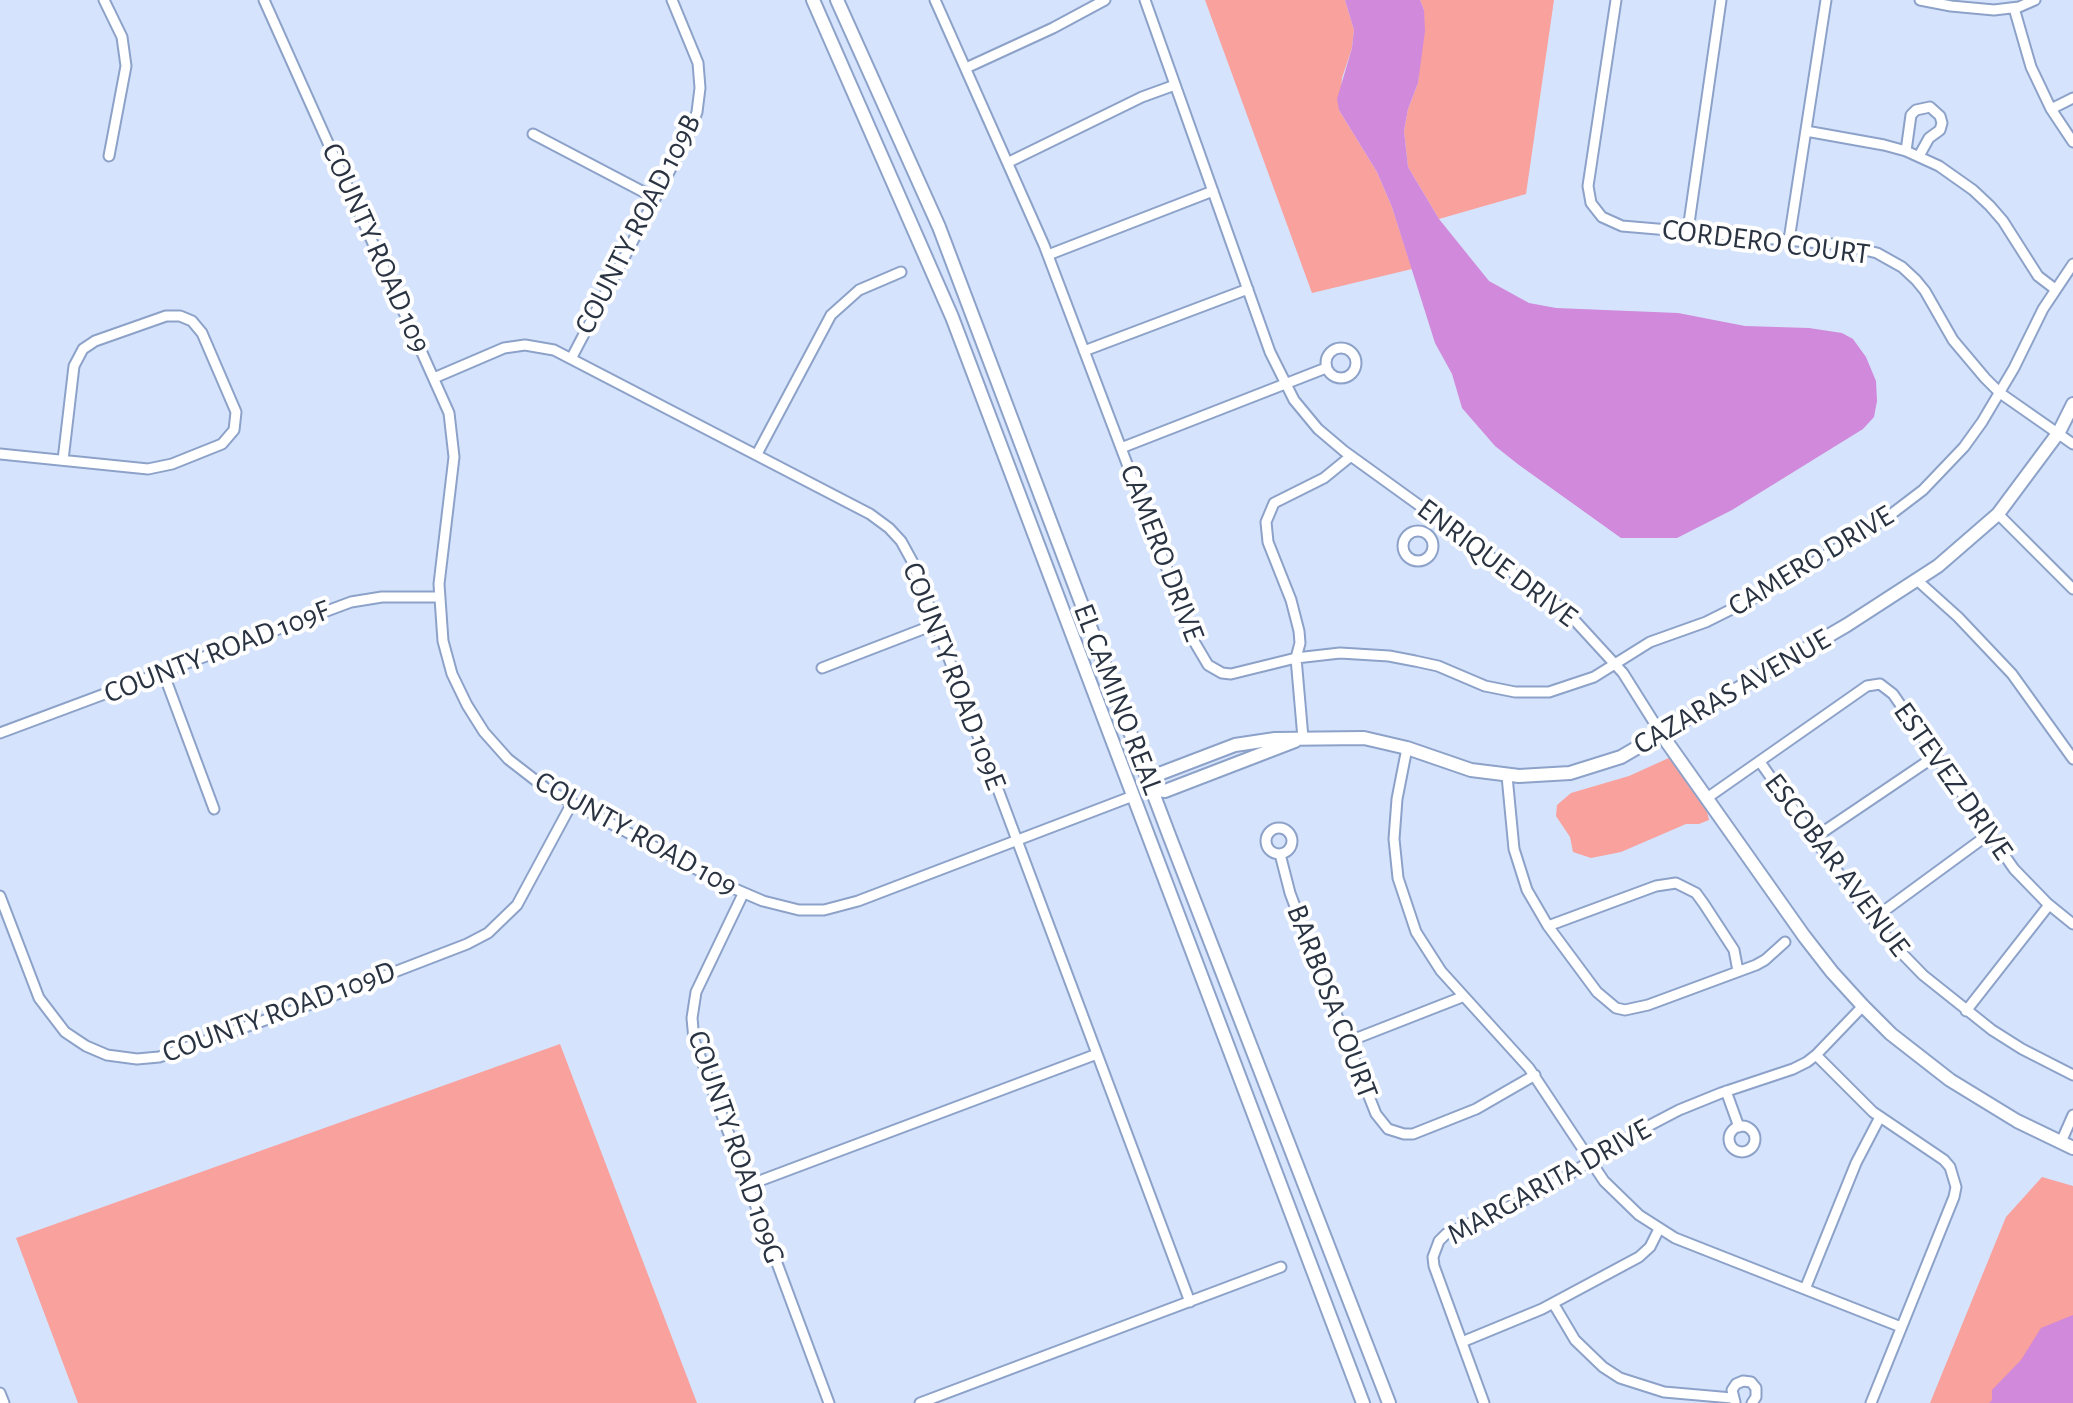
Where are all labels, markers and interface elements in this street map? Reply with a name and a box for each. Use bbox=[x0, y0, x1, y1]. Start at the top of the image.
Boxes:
street label: COUNTY ROAD 109B bbox=[567, 108, 709, 340]
street label: COUNTY ROAD 109 bbox=[314, 138, 438, 358]
street label: CORDERO COURT bbox=[1660, 211, 1872, 273]
street label: CAMERO DRIVE bbox=[1112, 460, 1212, 646]
street label: ENRIQUE DRIVE bbox=[1410, 491, 1584, 635]
street label: CAMERO DRIVE bbox=[1722, 498, 1900, 624]
street label: COUNTY ROAD 109E bbox=[894, 557, 1014, 795]
street label: COUNTY ROAD 109F bbox=[99, 592, 335, 712]
street label: EL CAMINO REAL bbox=[1065, 599, 1171, 799]
street label: CAZARAS AVENUE bbox=[1627, 621, 1837, 763]
street label: ESTEVEZ DRIVE bbox=[1885, 695, 2021, 867]
street label: COUNTY ROAD 109 bbox=[528, 764, 744, 904]
street label: ESCOBAR AVENUE bbox=[1756, 766, 1918, 964]
street label: BARBOSA COURT bbox=[1278, 900, 1386, 1104]
street label: COUNTY ROAD 109D bbox=[158, 953, 400, 1071]
street label: COUNTY ROAD 109G bbox=[679, 1026, 793, 1268]
street label: MARGARITA DRIVE bbox=[1441, 1111, 1657, 1253]

